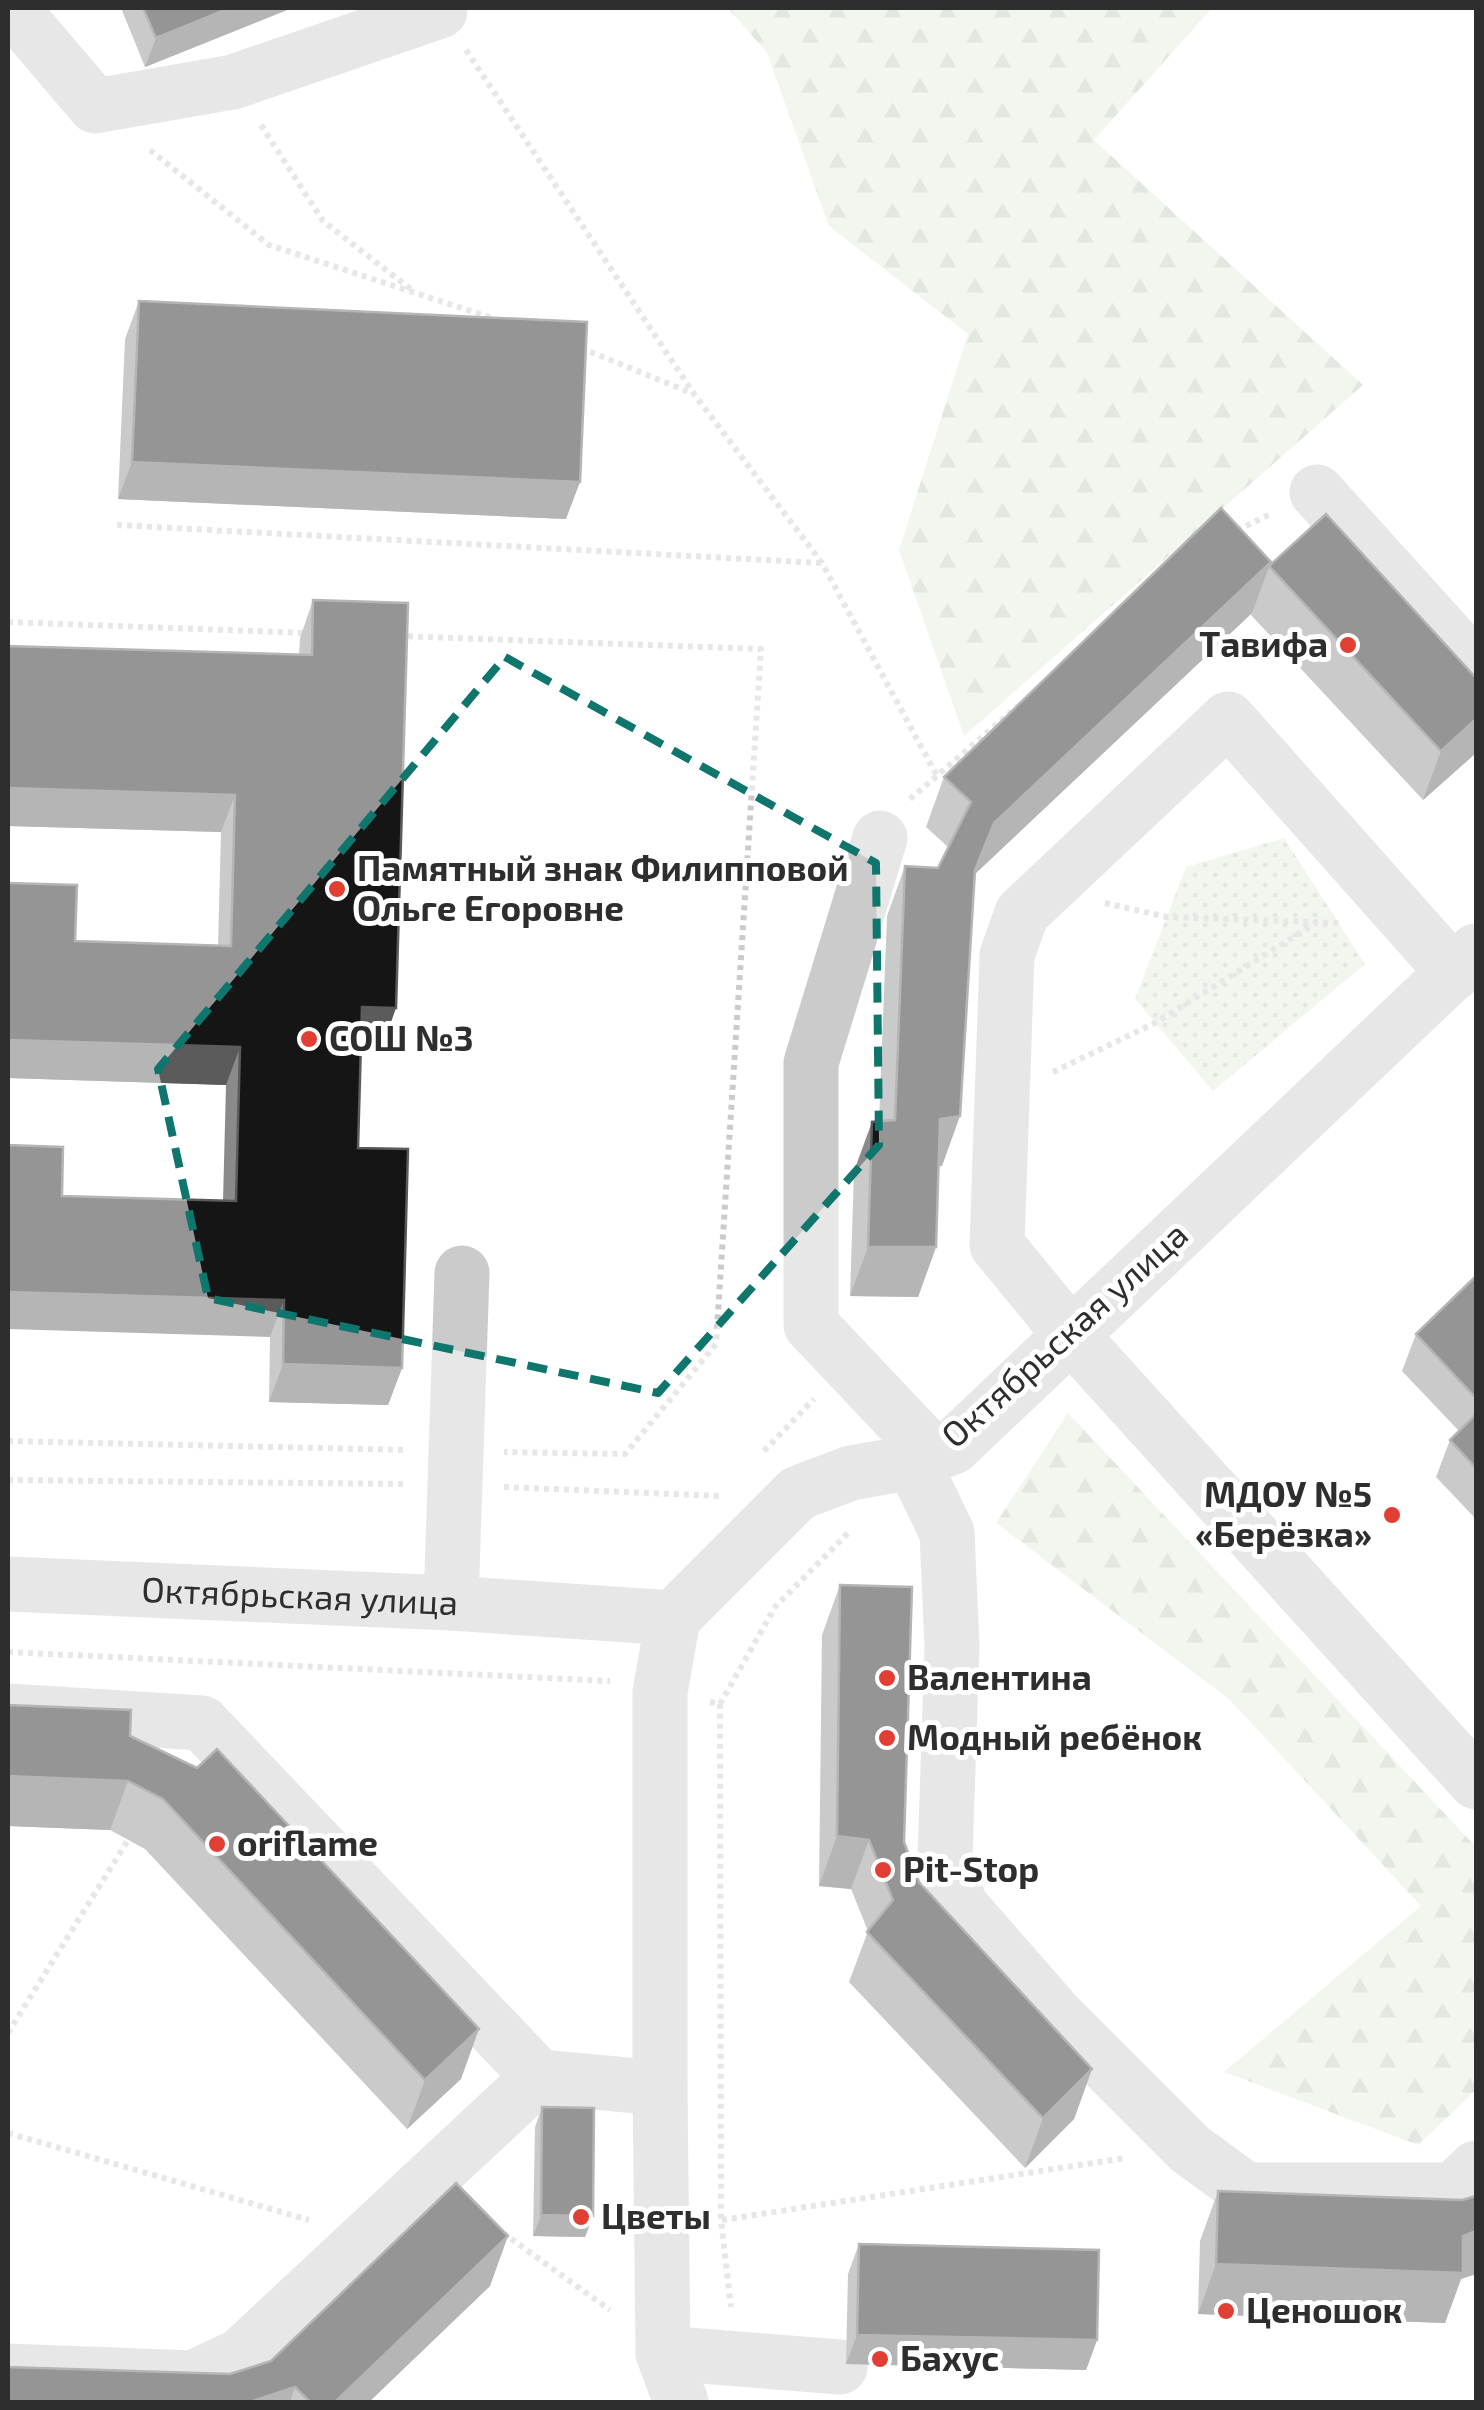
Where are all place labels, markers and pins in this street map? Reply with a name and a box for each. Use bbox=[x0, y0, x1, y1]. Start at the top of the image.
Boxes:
place label: Тавифа bbox=[1199, 622, 1328, 664]
marker: Тавифа bbox=[1337, 634, 1359, 656]
place label: Памятный знак Филипповой Ольге Егоровне bbox=[357, 846, 849, 928]
marker: Памятный знак Филипповой Ольге Егоровне bbox=[326, 878, 348, 900]
place label: СОШ №3 bbox=[329, 1016, 474, 1058]
marker: СОШ №3 bbox=[298, 1028, 320, 1050]
place label: МДОУ №5 «Берёзка» bbox=[1195, 1472, 1372, 1554]
marker: МДОУ №5 «Берёзка» bbox=[1381, 1504, 1403, 1526]
place label: Валентина bbox=[907, 1655, 1092, 1697]
marker: Валентина bbox=[876, 1667, 898, 1689]
place label: Модный ребёнок bbox=[907, 1715, 1202, 1757]
marker: Модный ребёнок bbox=[876, 1727, 898, 1749]
place label: oriflame bbox=[237, 1821, 378, 1863]
marker: oriflame bbox=[206, 1833, 228, 1855]
place label: Pit-Stop bbox=[903, 1847, 1039, 1889]
marker: Pit-Stop bbox=[872, 1859, 894, 1881]
place label: Цветы bbox=[601, 2194, 711, 2236]
marker: Цветы bbox=[570, 2206, 592, 2228]
place label: Ценошок bbox=[1246, 2288, 1403, 2330]
marker: Ценошок bbox=[1215, 2300, 1237, 2322]
place label: Бахус bbox=[900, 2336, 999, 2379]
marker: Бахус bbox=[869, 2348, 891, 2370]

